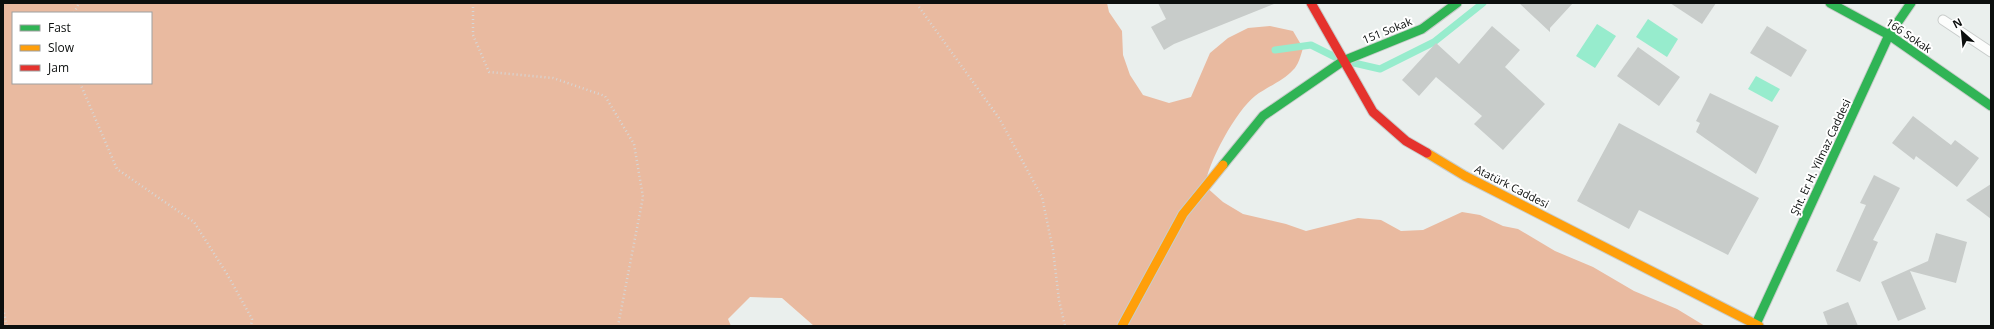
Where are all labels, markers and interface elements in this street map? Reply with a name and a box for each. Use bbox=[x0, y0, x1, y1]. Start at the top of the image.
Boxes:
legend bbox=[12, 12, 152, 84]
north arrow bbox=[1942, 12, 1982, 52]
street label: 151 Sokak bbox=[1360, 13, 1414, 47]
street label: 166 Sokak bbox=[1883, 14, 1935, 56]
text: N bbox=[1950, 14, 1965, 31]
text: Fast bbox=[48, 19, 71, 36]
text: Slow bbox=[48, 39, 75, 56]
text: Jam bbox=[47, 59, 69, 76]
street label: Şht. Er H. Yilmaz Caddesi bbox=[1786, 97, 1854, 217]
street label: Atatürk Caddesi bbox=[1472, 161, 1552, 211]

